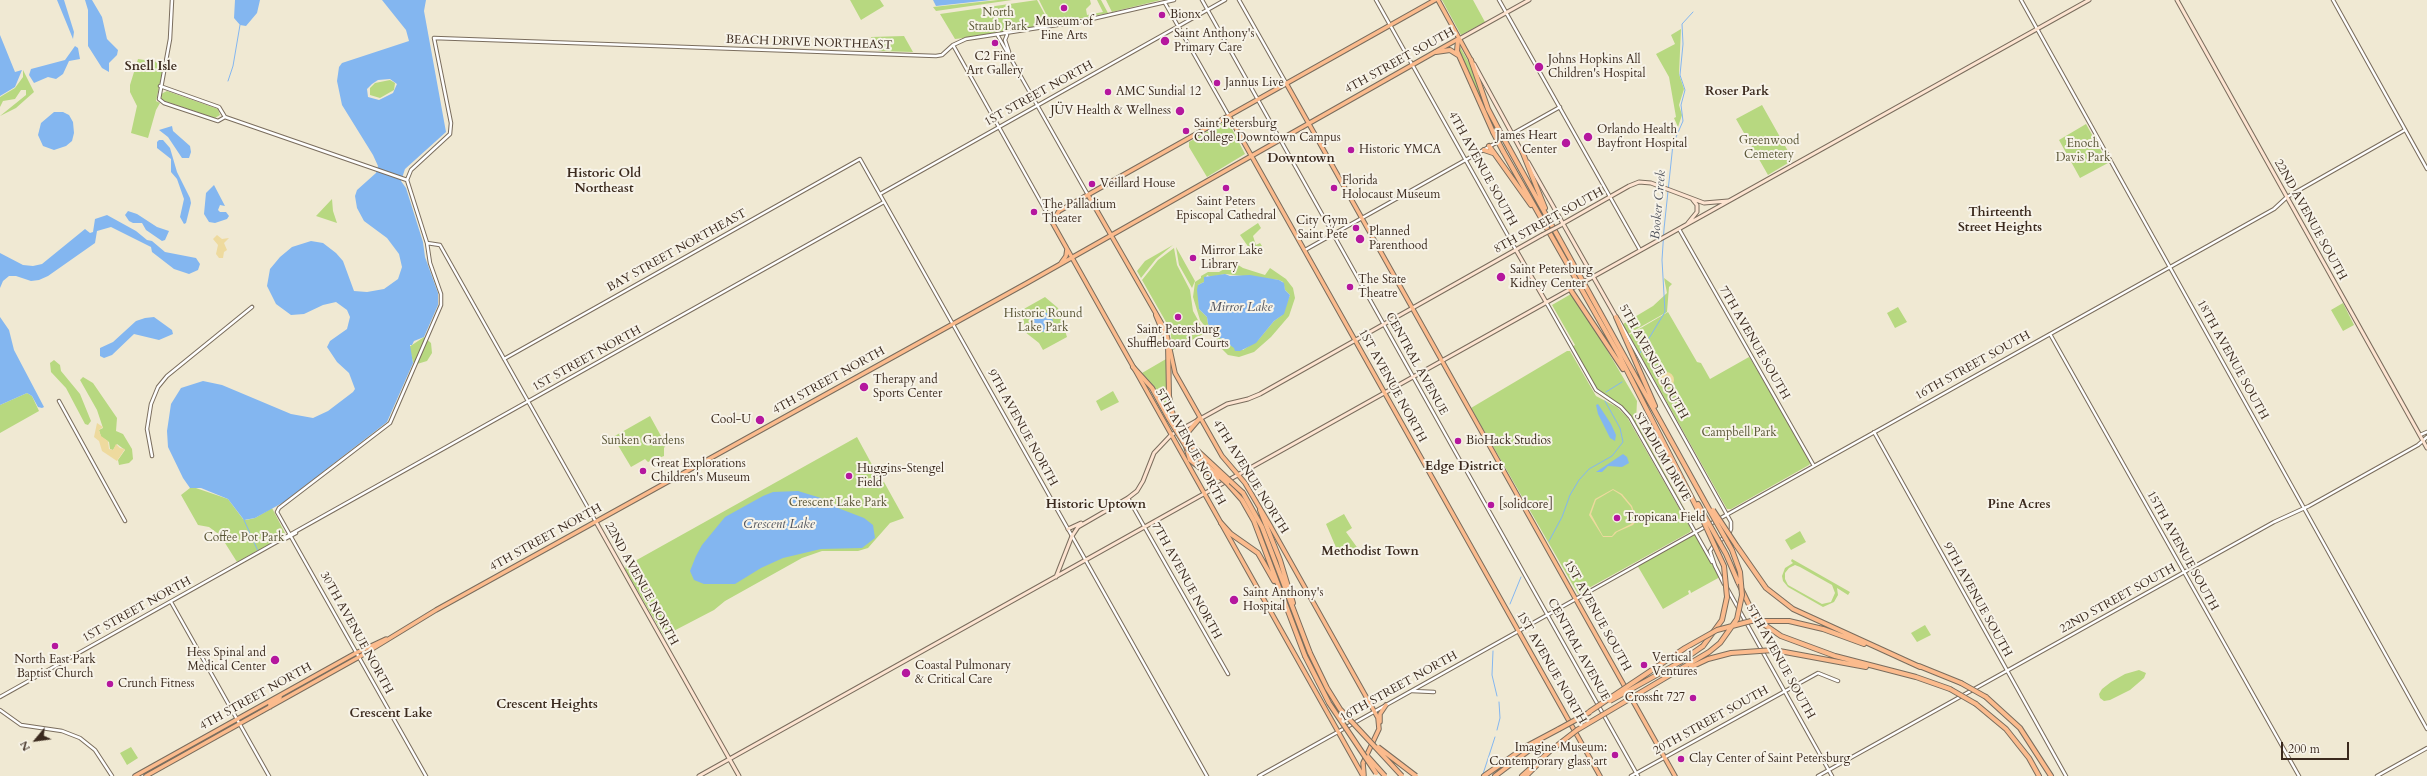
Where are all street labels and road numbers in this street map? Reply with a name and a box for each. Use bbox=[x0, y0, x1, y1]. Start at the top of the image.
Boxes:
street label: 4TH STREET SOUTH bbox=[1343, 25, 1457, 97]
street label: BEACH DRIVE NORTHEAST bbox=[725, 33, 893, 53]
street label: 1ST STREET NORTH bbox=[982, 58, 1096, 130]
street label: 4TH AVENUE SOUTH bbox=[1445, 109, 1519, 229]
street label: 22ND AVENUE SOUTH bbox=[2271, 157, 2349, 283]
street label: 8TH STREET SOUTH bbox=[1492, 185, 1606, 257]
street label: BAY STREET NORTHEAST bbox=[605, 207, 749, 295]
street label: 7TH AVENUE SOUTH bbox=[1716, 284, 1792, 402]
street label: 18TH AVENUE SOUTH bbox=[2193, 298, 2271, 422]
street label: 5TH AVENUE SOUTH bbox=[1616, 302, 1690, 422]
street label: CENTRAL AVENUE bbox=[1382, 310, 1450, 418]
street label: 1ST STREET NORTH bbox=[530, 323, 644, 395]
street label: 1ST AVENUE NORTH bbox=[1355, 327, 1429, 445]
street label: 16TH STREET SOUTH bbox=[1913, 328, 2033, 404]
street label: 4TH STREET NORTH bbox=[770, 344, 888, 418]
street label: 9TH AVENUE NORTH bbox=[984, 367, 1060, 489]
street label: 5TH AVENUE NORTH bbox=[1152, 386, 1228, 508]
street label: STADIUM DRIVE bbox=[1631, 410, 1693, 504]
street label: 4TH AVENUE NORTH bbox=[1209, 417, 1291, 537]
street label: 15TH AVENUE SOUTH bbox=[2143, 489, 2221, 613]
street label: 4TH STREET NORTH bbox=[487, 501, 605, 575]
street label: 22ND AVENUE NORTH bbox=[601, 520, 681, 648]
street label: 7TH AVENUE NORTH bbox=[1148, 520, 1224, 642]
street label: 9TH AVENUE SOUTH bbox=[1940, 540, 2014, 660]
street label: 1ST AVENUE SOUTH bbox=[1560, 558, 1634, 674]
street label: 22ND STREET SOUTH bbox=[2057, 561, 2179, 637]
street label: 30TH AVENUE NORTH bbox=[316, 569, 396, 697]
street label: 1ST STREET NORTH bbox=[80, 574, 194, 646]
street label: CENTRAL AVENUE bbox=[1544, 596, 1612, 704]
street label: 5TH AVENUE SOUTH bbox=[1743, 602, 1817, 722]
street label: 1ST AVENUE NORTH bbox=[1513, 609, 1589, 727]
street label: 16TH STREET NORTH bbox=[1338, 649, 1460, 725]
street label: 4TH STREET NORTH bbox=[197, 660, 315, 734]
street label: 20TH STREET SOUTH bbox=[1651, 683, 1771, 759]

